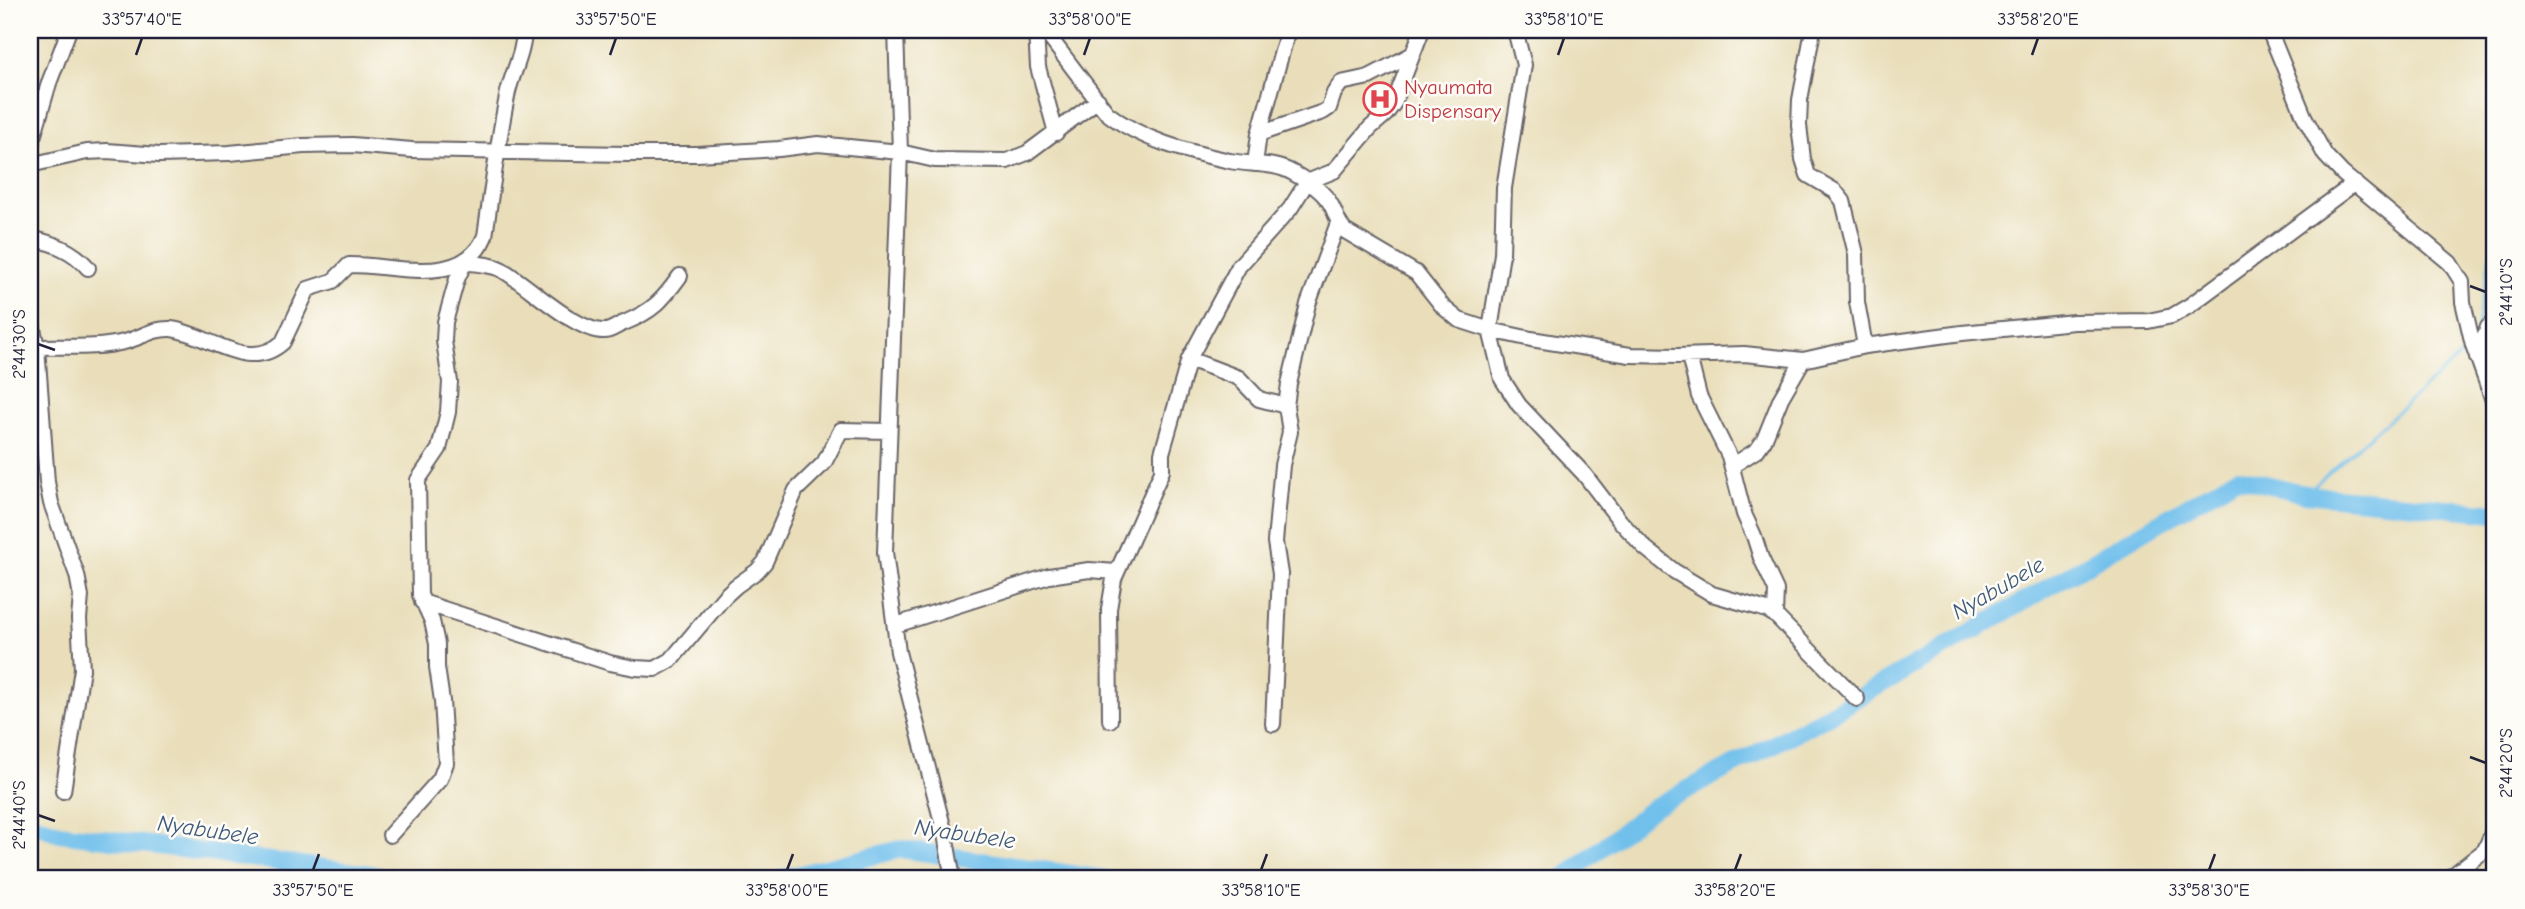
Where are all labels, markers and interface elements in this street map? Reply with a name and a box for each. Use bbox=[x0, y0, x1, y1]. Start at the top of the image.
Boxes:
text: 33°57'40"E bbox=[102, 9, 182, 30]
text: 33°57'50"E bbox=[576, 9, 657, 30]
text: 33°58'00"E bbox=[1049, 9, 1132, 30]
text: 33°58'10"E bbox=[1524, 9, 1604, 30]
text: 33°58'20"E bbox=[1997, 9, 2079, 30]
place label: Nyaumata Dispensary bbox=[1404, 75, 1502, 123]
hospital icon: Nyaumata Dispensary bbox=[1361, 80, 1399, 118]
text: 2°44'10"S bbox=[2496, 258, 2517, 326]
text: 2°44'30"S bbox=[9, 309, 30, 379]
water label: Nyabubele bbox=[1947, 551, 2049, 625]
text: 2°44'20"S bbox=[2496, 728, 2517, 798]
text: 2°44'40"S bbox=[9, 780, 30, 850]
water label: Nyabubele bbox=[156, 810, 261, 851]
water label: Nyabubele bbox=[913, 814, 1018, 855]
text: 33°57'50"E bbox=[273, 880, 354, 901]
text: 33°58'00"E bbox=[746, 880, 829, 901]
text: 33°58'10"E bbox=[1221, 880, 1301, 901]
text: 33°58'20"E bbox=[1694, 880, 1776, 901]
text: 33°58'30"E bbox=[2168, 880, 2250, 901]

